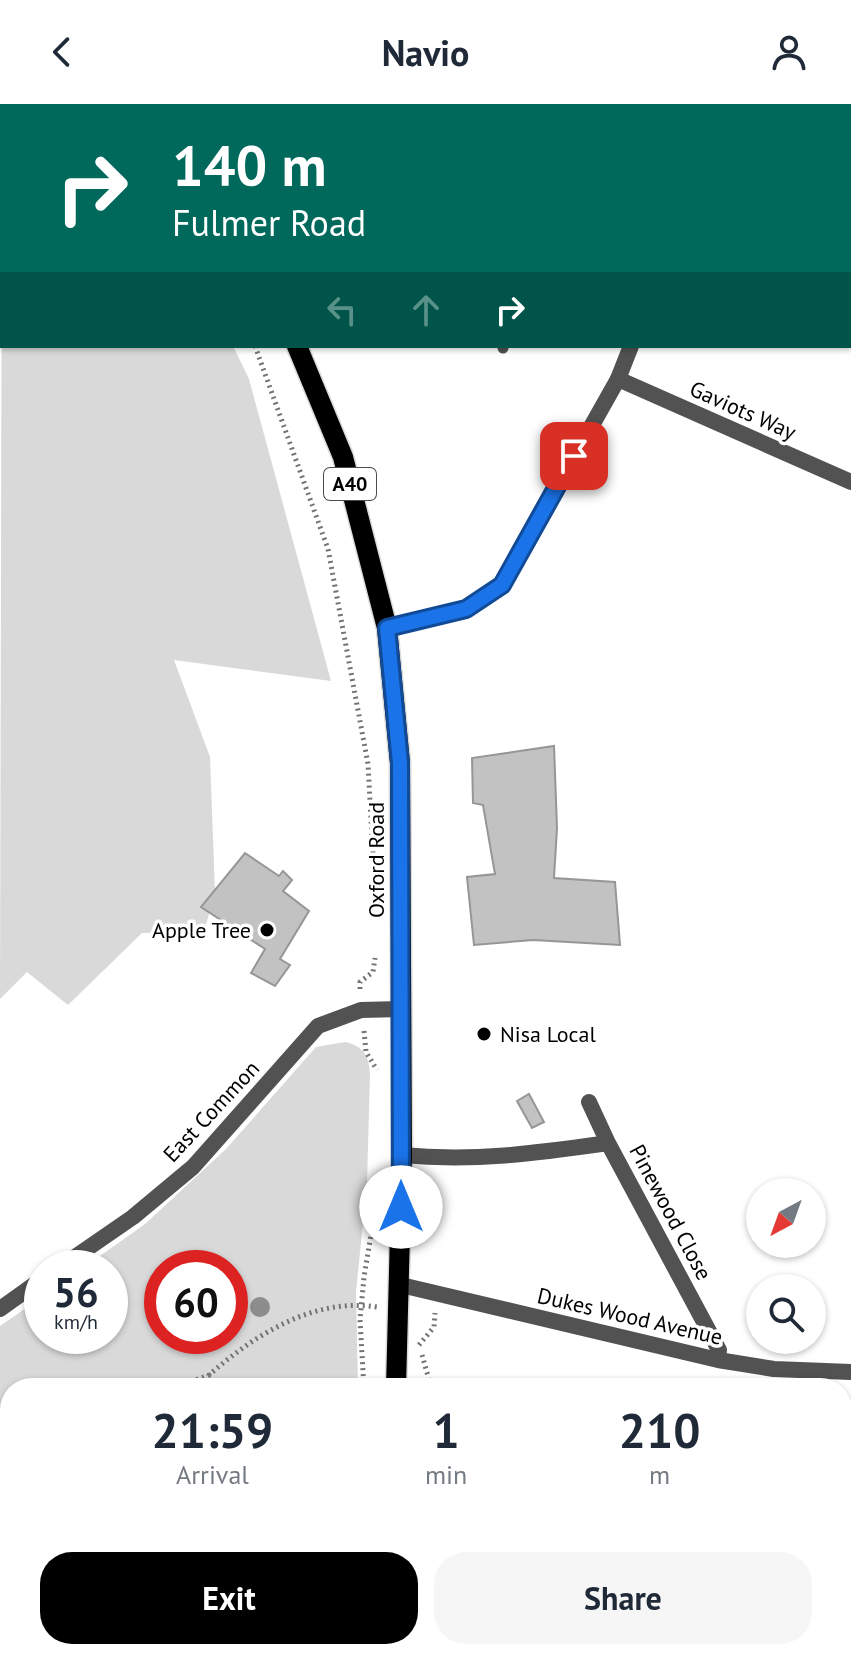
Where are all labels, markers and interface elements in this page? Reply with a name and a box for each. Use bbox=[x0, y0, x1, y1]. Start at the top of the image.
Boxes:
text: Navio bbox=[382, 29, 469, 76]
icon: back bbox=[40, 30, 84, 74]
icon: person bbox=[767, 30, 811, 74]
text: 140 m bbox=[172, 129, 327, 201]
icon: right bbox=[40, 136, 144, 240]
text: Fulmer Road bbox=[172, 199, 366, 246]
icon: left bbox=[320, 288, 364, 332]
icon: ahead bbox=[404, 288, 448, 332]
icon: right bbox=[488, 288, 532, 332]
street label: Gaviots Way bbox=[686, 374, 801, 446]
pin bbox=[540, 422, 608, 490]
icon: arrive bbox=[552, 434, 596, 478]
road number: A40 bbox=[324, 468, 376, 500]
street label: Oxford Road bbox=[362, 802, 390, 918]
place label: Apple Tree bbox=[152, 916, 251, 944]
marker: Apple Tree bbox=[258, 921, 276, 939]
place label: Nisa Local bbox=[500, 1020, 596, 1048]
marker: Nisa Local bbox=[475, 1025, 493, 1043]
street label: East Common bbox=[157, 1054, 265, 1168]
street label: Pinewood Close bbox=[624, 1139, 718, 1285]
position arrow bbox=[359, 1165, 443, 1249]
north arrow bbox=[746, 1178, 826, 1258]
map controls bbox=[746, 1178, 826, 1354]
speed limit sign: 60 bbox=[144, 1250, 248, 1354]
text: 56 bbox=[53, 1266, 99, 1318]
button: search bbox=[746, 1274, 826, 1354]
street label: Dukes Wood Avenue bbox=[535, 1281, 725, 1351]
text: km/h bbox=[54, 1309, 98, 1335]
text: 21:59 bbox=[152, 1399, 273, 1461]
text: 1 bbox=[432, 1399, 460, 1461]
text: 210 bbox=[619, 1399, 700, 1461]
text: Arrival bbox=[176, 1458, 249, 1491]
text: min bbox=[425, 1458, 467, 1491]
text: m bbox=[649, 1458, 670, 1491]
button: Exit bbox=[40, 1552, 418, 1644]
button: Share bbox=[434, 1552, 812, 1644]

